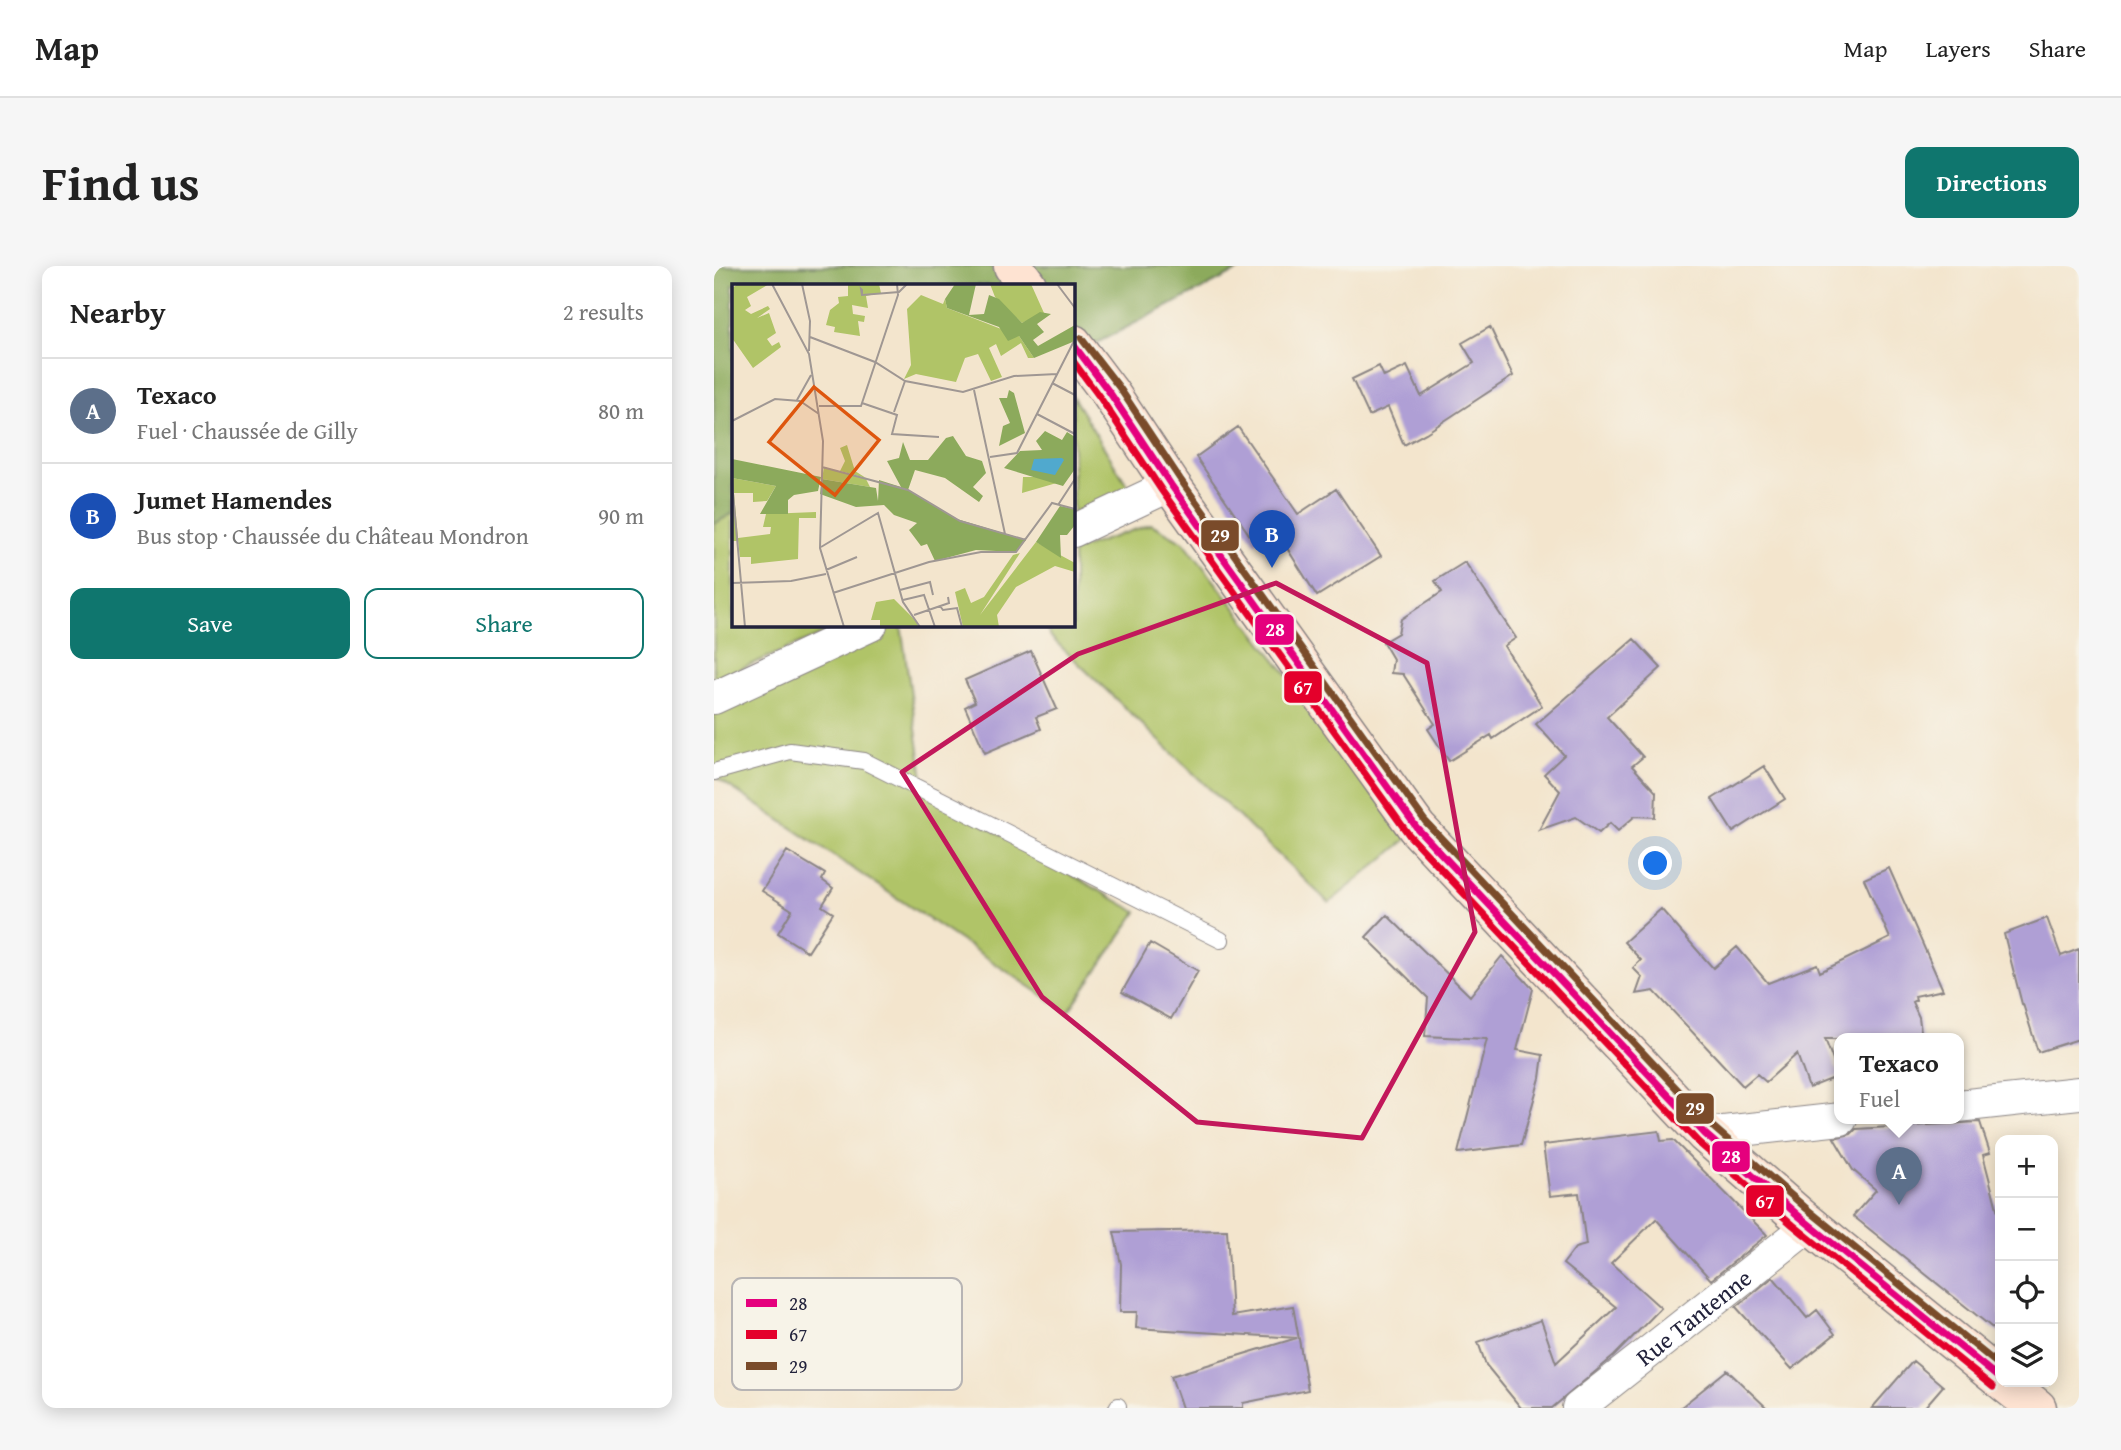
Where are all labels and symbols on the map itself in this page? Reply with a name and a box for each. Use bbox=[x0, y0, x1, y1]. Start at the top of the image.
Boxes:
inset map bbox=[732, 284, 1074, 626]
pin: B bbox=[1249, 510, 1295, 568]
line badge: 29 bbox=[1200, 519, 1240, 552]
text: 29 bbox=[1210, 521, 1230, 549]
line badge: 28 bbox=[1254, 613, 1295, 646]
text: 28 bbox=[1265, 615, 1285, 643]
line badge: 67 bbox=[1283, 670, 1323, 704]
text: 67 bbox=[1293, 673, 1313, 701]
your location bbox=[1638, 846, 1672, 880]
line badge: 29 bbox=[1675, 1092, 1715, 1125]
text: 29 bbox=[1685, 1094, 1705, 1122]
line badge: 28 bbox=[1711, 1140, 1751, 1173]
text: 28 bbox=[1721, 1142, 1741, 1170]
pin: A bbox=[1876, 1147, 1922, 1205]
line badge: 67 bbox=[1745, 1184, 1785, 1218]
text: 67 bbox=[1755, 1187, 1775, 1215]
street label: Rue Tantenne bbox=[1628, 1260, 1759, 1374]
legend bbox=[732, 1278, 962, 1390]
text: 28 bbox=[789, 1289, 807, 1317]
text: 67 bbox=[789, 1320, 807, 1348]
text: 29 bbox=[789, 1352, 807, 1380]

